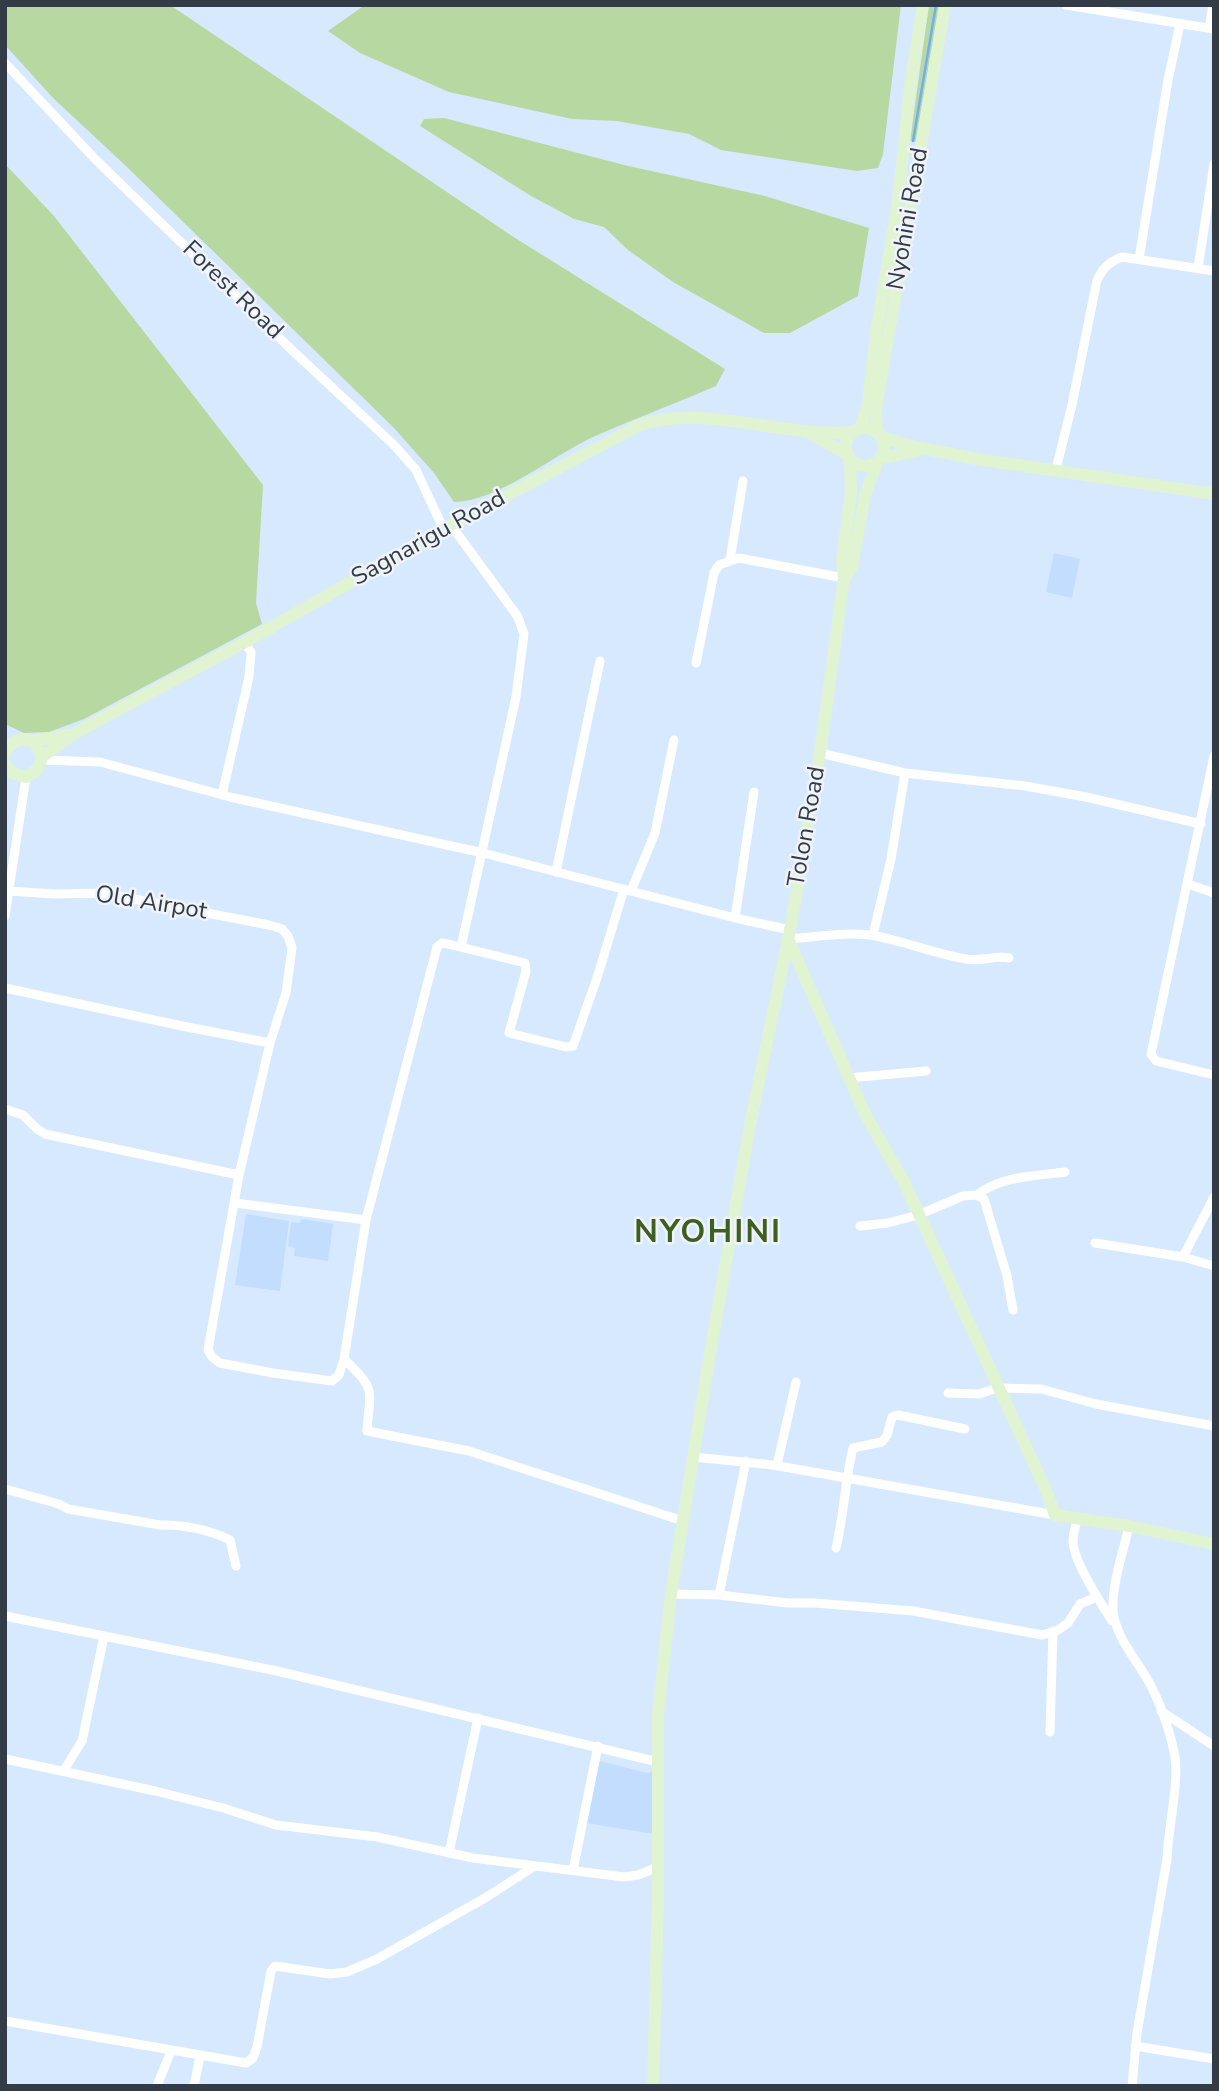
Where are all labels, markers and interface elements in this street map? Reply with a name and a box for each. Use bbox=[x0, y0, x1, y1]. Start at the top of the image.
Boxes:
street label: Nyohini Road bbox=[882, 146, 936, 292]
street label: Forest Road bbox=[176, 236, 288, 346]
street label: Sagnarigu Road bbox=[347, 485, 511, 593]
street label: Tolon Road bbox=[783, 764, 833, 890]
street label: Old Airpot bbox=[93, 881, 209, 927]
district label: NYOHINI bbox=[635, 1215, 781, 1253]

